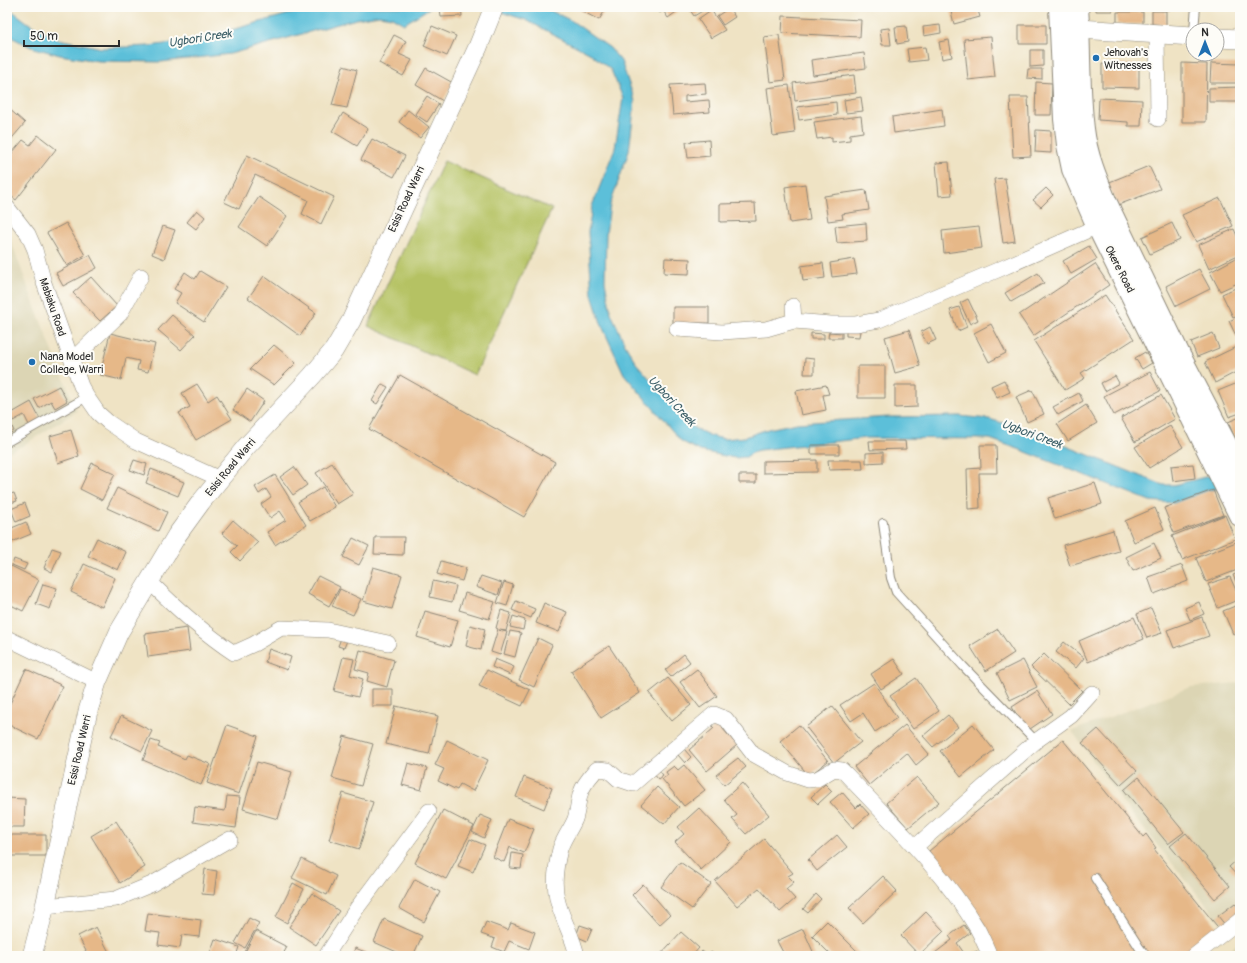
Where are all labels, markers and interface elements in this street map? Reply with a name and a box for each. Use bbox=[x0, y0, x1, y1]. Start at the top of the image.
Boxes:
scale bar bbox=[24, 22, 119, 48]
north arrow bbox=[1185, 22, 1225, 62]
water label: Ugbori Creek bbox=[167, 26, 234, 51]
text: N bbox=[1201, 26, 1209, 39]
text: 50 m bbox=[30, 29, 58, 44]
place label: Jehovah's Witnesses bbox=[1104, 46, 1152, 72]
marker: Jehovah's Witnesses bbox=[1091, 53, 1101, 63]
street label: Esisi Road Warri bbox=[385, 164, 427, 234]
street label: Okere Road bbox=[1102, 243, 1137, 295]
street label: Mabiaku Road bbox=[36, 276, 69, 338]
place label: Nana Model College, Warri bbox=[40, 350, 103, 376]
marker: Nana Model College, Warri bbox=[27, 357, 37, 367]
water label: Ugbori Creek bbox=[644, 373, 699, 430]
water label: Ugbori Creek bbox=[999, 417, 1065, 453]
street label: Esisi Road Warri bbox=[202, 436, 258, 499]
street label: Esisi Road Warri bbox=[65, 714, 94, 786]

